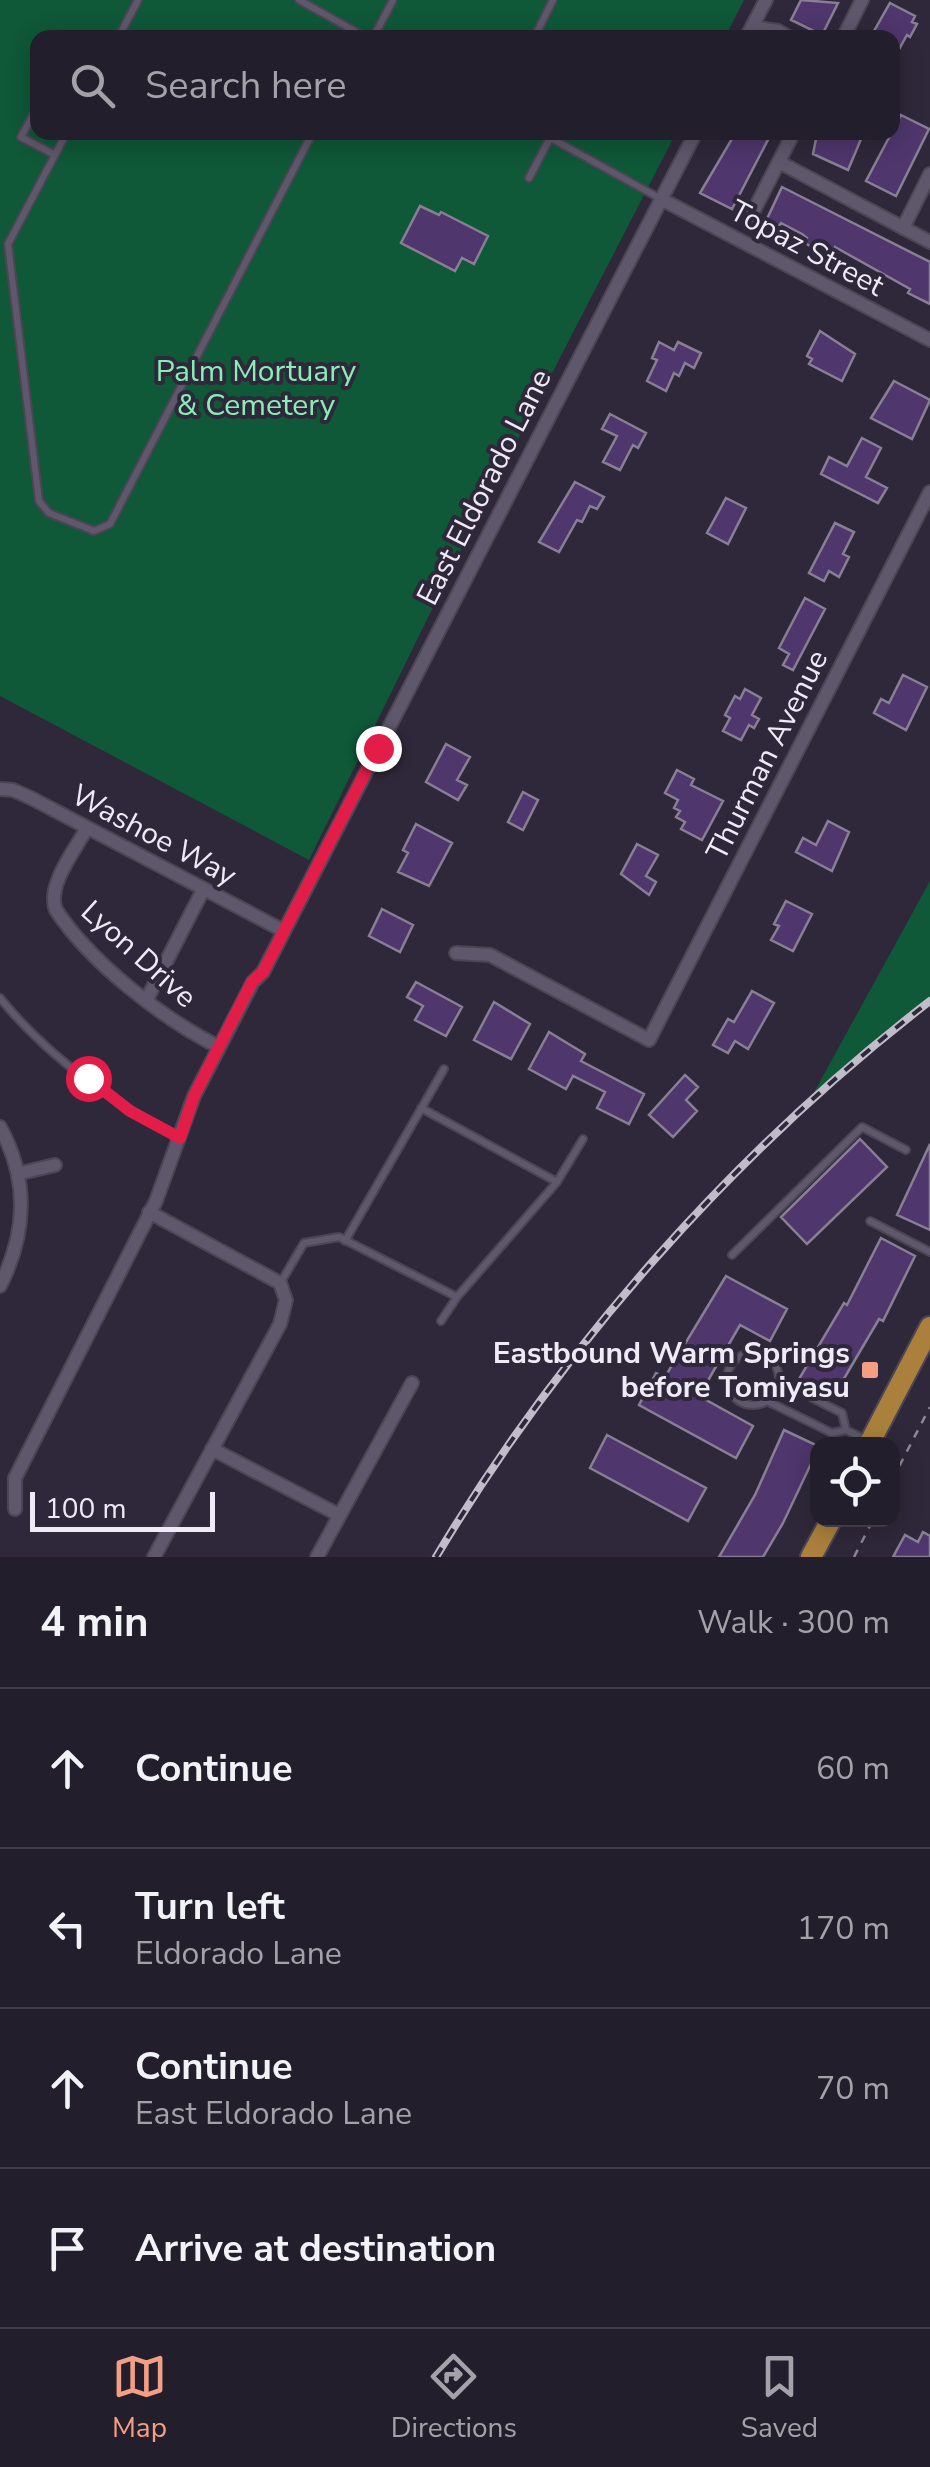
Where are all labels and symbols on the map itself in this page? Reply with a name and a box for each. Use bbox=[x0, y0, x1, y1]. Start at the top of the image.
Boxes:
street label: Topaz Street bbox=[722, 191, 892, 307]
park label: Palm Mortuary & Cemetery bbox=[156, 351, 357, 426]
street label: East Eldorado Lane bbox=[407, 362, 562, 612]
street label: Thurman Avenue bbox=[697, 643, 838, 867]
route end bbox=[356, 726, 402, 772]
street label: Washoe Way bbox=[64, 775, 244, 896]
street label: Lyon Drive bbox=[72, 891, 205, 1017]
route start bbox=[66, 1056, 112, 1102]
place label: Eastbound Warm Springs before Tomiyasu bbox=[493, 1333, 850, 1408]
marker: Eastbound Warm Springs before Tomiyasu bbox=[859, 1359, 881, 1381]
scale bar bbox=[30, 1487, 215, 1532]

